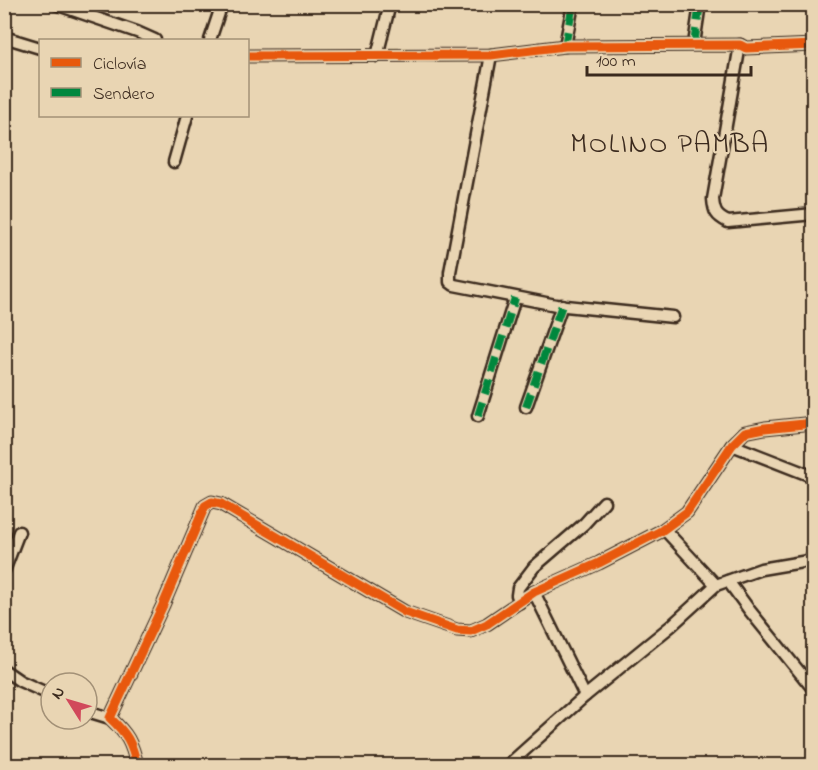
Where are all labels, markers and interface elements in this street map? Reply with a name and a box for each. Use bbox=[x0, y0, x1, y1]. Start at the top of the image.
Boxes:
legend bbox=[39, 39, 249, 117]
scale bar bbox=[587, 39, 750, 77]
text: 100 m bbox=[596, 49, 636, 75]
text: Ciclovía bbox=[93, 52, 146, 78]
text: Sendero bbox=[93, 82, 155, 108]
district label: MOLINO PAMBA bbox=[570, 125, 770, 166]
north arrow bbox=[39, 671, 99, 731]
text: N bbox=[46, 681, 72, 705]

